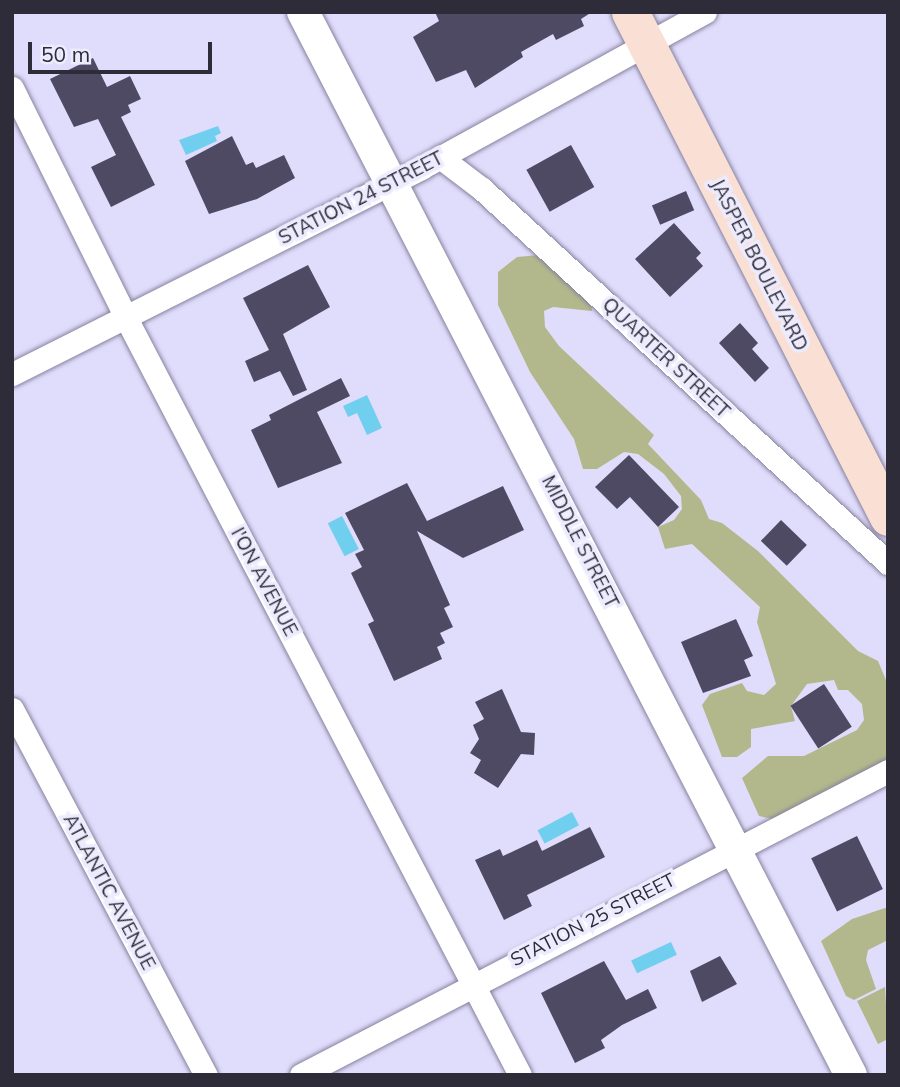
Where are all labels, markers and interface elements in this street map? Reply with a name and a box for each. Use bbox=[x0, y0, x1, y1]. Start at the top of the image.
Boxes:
scale bar bbox=[32, 28, 215, 72]
text: 50 m bbox=[41, 41, 90, 67]
street label: STATION 24 STREET bbox=[275, 147, 447, 249]
street label: JASPER BOULEVARD bbox=[706, 175, 812, 355]
street label: QUARTER STREET bbox=[598, 293, 734, 423]
street label: MIDDLE STREET bbox=[537, 472, 623, 612]
street label: I'ON AVENUE bbox=[226, 524, 302, 640]
street label: ATLANTIC AVENUE bbox=[58, 810, 160, 974]
street label: STATION 25 STREET bbox=[507, 869, 679, 971]

